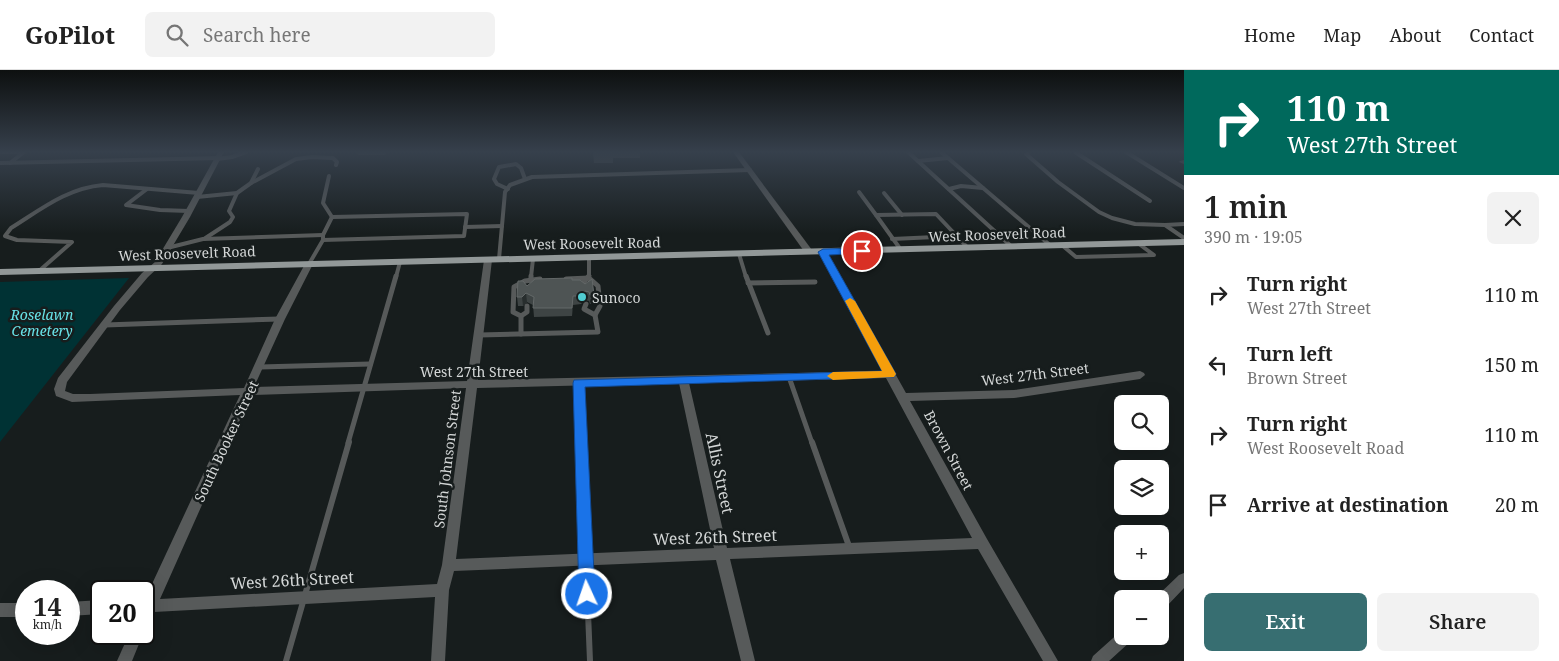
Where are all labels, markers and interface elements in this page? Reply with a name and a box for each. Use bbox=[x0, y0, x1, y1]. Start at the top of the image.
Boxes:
search box bbox=[145, 12, 495, 57]
text: GoPilot bbox=[25, 18, 115, 51]
icon: search bbox=[163, 21, 191, 49]
text: Search here bbox=[203, 22, 311, 48]
text: Home bbox=[1244, 23, 1295, 47]
text: Map bbox=[1323, 23, 1361, 47]
text: About bbox=[1389, 23, 1441, 47]
text: Contact bbox=[1469, 23, 1534, 47]
text: 110 m bbox=[1287, 84, 1390, 131]
icon: right bbox=[1204, 90, 1269, 155]
text: West 27th Street bbox=[1287, 129, 1457, 159]
text: 1 min bbox=[1204, 186, 1288, 227]
button: close bbox=[1487, 192, 1539, 244]
street label: West Roosevelt Road bbox=[928, 222, 1066, 246]
text: 390 m · 19:05 bbox=[1204, 226, 1303, 248]
pin bbox=[841, 230, 883, 272]
street label: West Roosevelt Road bbox=[523, 232, 661, 254]
icon: arrive bbox=[848, 237, 876, 265]
street label: West Roosevelt Road bbox=[118, 241, 256, 265]
text: Turn right bbox=[1247, 271, 1347, 297]
icon: right bbox=[1204, 281, 1232, 309]
text: 110 m bbox=[1484, 282, 1539, 308]
place label: Sunoco bbox=[592, 288, 641, 307]
marker: Sunoco bbox=[576, 291, 588, 303]
text: West 27th Street bbox=[1247, 297, 1371, 319]
park label: Roselawn Cemetery bbox=[10, 305, 74, 340]
text: Turn left bbox=[1247, 341, 1333, 367]
icon: left bbox=[1204, 351, 1232, 379]
text: 150 m bbox=[1484, 352, 1539, 378]
street label: West 27th Street bbox=[980, 358, 1090, 390]
street label: West 27th Street bbox=[420, 362, 528, 381]
text: Brown Street bbox=[1247, 367, 1347, 389]
street label: South Booker Street bbox=[189, 377, 263, 505]
street label: South Johnson Street bbox=[429, 389, 465, 529]
map controls bbox=[1114, 395, 1169, 645]
button: search bbox=[1114, 395, 1169, 450]
street label: Brown Street bbox=[920, 407, 978, 493]
text: Turn right bbox=[1247, 411, 1347, 437]
icon: right bbox=[1204, 421, 1232, 449]
text: 110 m bbox=[1484, 422, 1539, 448]
street label: Allis Street bbox=[701, 430, 739, 516]
text: West Roosevelt Road bbox=[1247, 437, 1404, 459]
button: layers bbox=[1114, 460, 1169, 515]
icon: arrive bbox=[1204, 491, 1232, 519]
text: Arrive at destination bbox=[1247, 492, 1449, 518]
text: 20 m bbox=[1495, 492, 1539, 518]
street label: West 26th Street bbox=[653, 524, 778, 550]
button: + bbox=[1114, 525, 1169, 580]
street label: West 26th Street bbox=[230, 566, 355, 594]
position arrow bbox=[560, 567, 612, 619]
speed limit sign: 20 bbox=[90, 580, 155, 645]
text: 14 bbox=[33, 589, 62, 623]
button: − bbox=[1114, 590, 1169, 645]
button: Exit bbox=[1204, 593, 1367, 651]
button: Share bbox=[1377, 593, 1539, 651]
text: km/h bbox=[33, 616, 62, 633]

